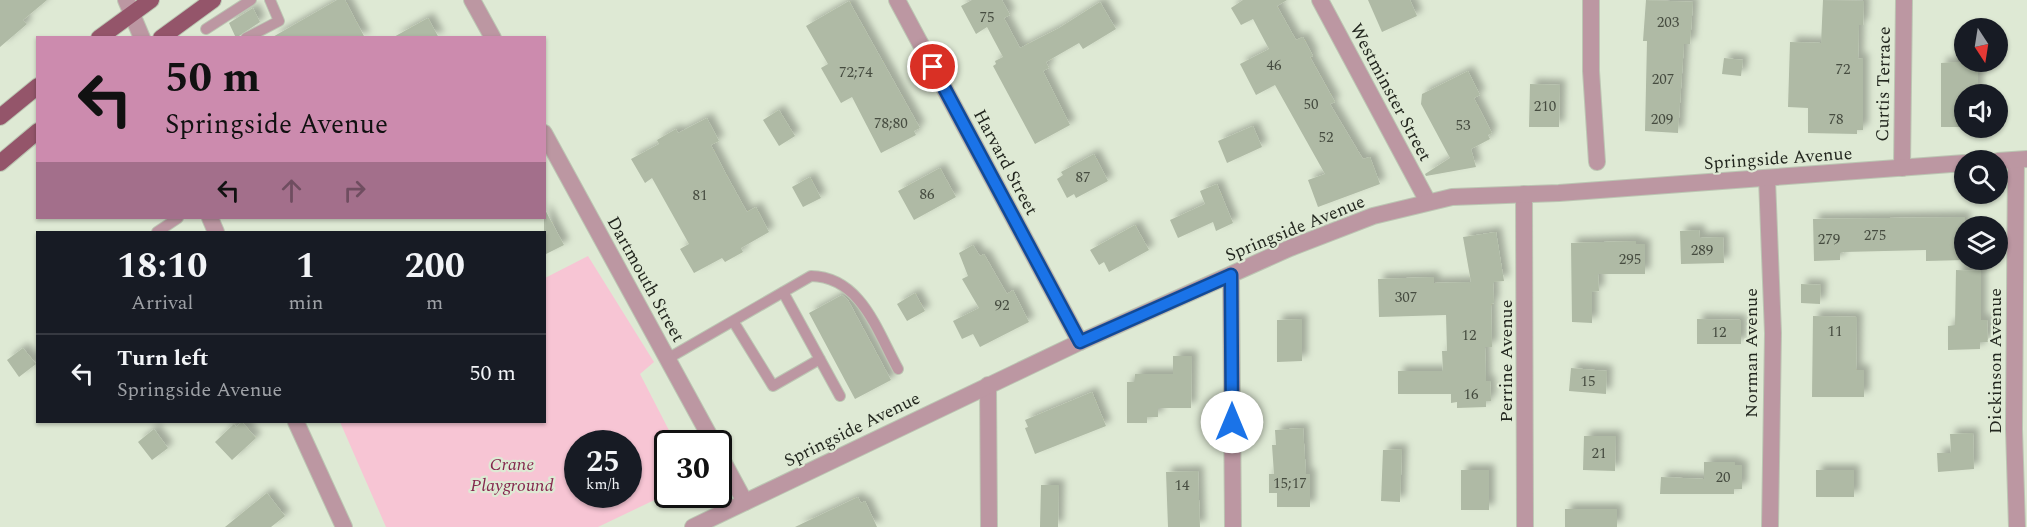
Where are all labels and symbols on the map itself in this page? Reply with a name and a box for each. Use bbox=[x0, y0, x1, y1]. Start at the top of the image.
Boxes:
house number: 75 bbox=[979, 6, 995, 29]
house number: 203 bbox=[1657, 11, 1680, 34]
street label: Westminster Street bbox=[1343, 18, 1438, 166]
north arrow bbox=[1954, 18, 2008, 72]
street label: Curtis Terrace bbox=[1869, 26, 1898, 142]
pin bbox=[907, 41, 958, 92]
house number: 46 bbox=[1266, 54, 1282, 77]
house number: 72 bbox=[1835, 58, 1851, 81]
house number: 72;74 bbox=[839, 61, 873, 84]
house number: 207 bbox=[1652, 68, 1674, 91]
house number: 50 bbox=[1303, 93, 1319, 116]
house number: 210 bbox=[1534, 95, 1556, 118]
street label: Harvard Street bbox=[966, 104, 1045, 220]
house number: 209 bbox=[1651, 108, 1673, 131]
house number: 78 bbox=[1828, 108, 1844, 131]
house number: 78;80 bbox=[874, 112, 908, 135]
house number: 53 bbox=[1455, 114, 1471, 137]
house number: 52 bbox=[1318, 126, 1334, 149]
street label: Springside Avenue bbox=[1703, 140, 1853, 177]
house number: 87 bbox=[1075, 166, 1091, 189]
house number: 86 bbox=[919, 183, 935, 206]
house number: 81 bbox=[692, 184, 708, 207]
street label: Springside Avenue bbox=[1221, 188, 1369, 269]
street label: Dartmouth Street bbox=[600, 211, 691, 347]
house number: 275 bbox=[1864, 224, 1886, 247]
house number: 279 bbox=[1818, 228, 1840, 251]
house number: 289 bbox=[1691, 239, 1713, 262]
house number: 295 bbox=[1619, 248, 1641, 271]
house number: 307 bbox=[1395, 286, 1417, 309]
street label: Norman Avenue bbox=[1738, 288, 1765, 418]
street label: Dickinson Avenue bbox=[1982, 288, 2009, 434]
house number: 92 bbox=[994, 294, 1010, 317]
street label: Perrine Avenue bbox=[1493, 300, 1520, 422]
house number: 11 bbox=[1827, 320, 1843, 343]
house number: 12 bbox=[1711, 321, 1727, 344]
house number: 12 bbox=[1461, 324, 1477, 347]
house number: 15 bbox=[1580, 370, 1596, 393]
house number: 16 bbox=[1463, 383, 1479, 406]
street label: Springside Avenue bbox=[779, 385, 925, 474]
position arrow bbox=[1200, 390, 1264, 454]
speed limit sign: 30 bbox=[654, 430, 732, 508]
house number: 21 bbox=[1591, 442, 1607, 465]
park label: Crane Playground bbox=[470, 451, 554, 499]
house number: 20 bbox=[1715, 466, 1731, 489]
house number: 15;17 bbox=[1273, 472, 1307, 495]
house number: 14 bbox=[1174, 474, 1190, 497]

